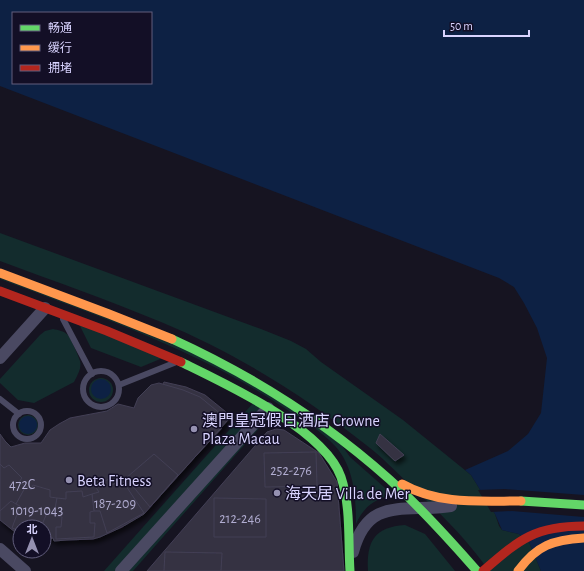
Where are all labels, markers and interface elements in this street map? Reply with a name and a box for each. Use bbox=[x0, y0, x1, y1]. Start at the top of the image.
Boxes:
legend bbox=[12, 12, 152, 84]
scale bar bbox=[444, 12, 529, 38]
text: 50 m bbox=[450, 20, 473, 32]
text: 畅通 bbox=[48, 21, 72, 34]
text: 缓行 bbox=[48, 41, 72, 54]
text: 拥堵 bbox=[48, 62, 72, 74]
place label: 澳門皇冠假日酒店 Crowne Plaza Macau bbox=[202, 412, 380, 447]
marker: 澳門皇冠假日酒店 Crowne Plaza Macau bbox=[189, 424, 199, 434]
house number: 252-276 bbox=[270, 464, 312, 478]
place label: Beta Fitness bbox=[77, 473, 151, 489]
marker: Beta Fitness bbox=[64, 475, 74, 485]
house number: 472C bbox=[9, 478, 35, 492]
place label: 海天居 Villa de Mer bbox=[285, 485, 410, 502]
marker: 海天居 Villa de Mer bbox=[272, 488, 282, 498]
house number: 187-209 bbox=[94, 497, 136, 511]
house number: 1019-1043 bbox=[11, 504, 64, 518]
house number: 212-246 bbox=[219, 512, 261, 526]
north arrow bbox=[12, 519, 52, 559]
text: 北 bbox=[27, 524, 38, 535]

